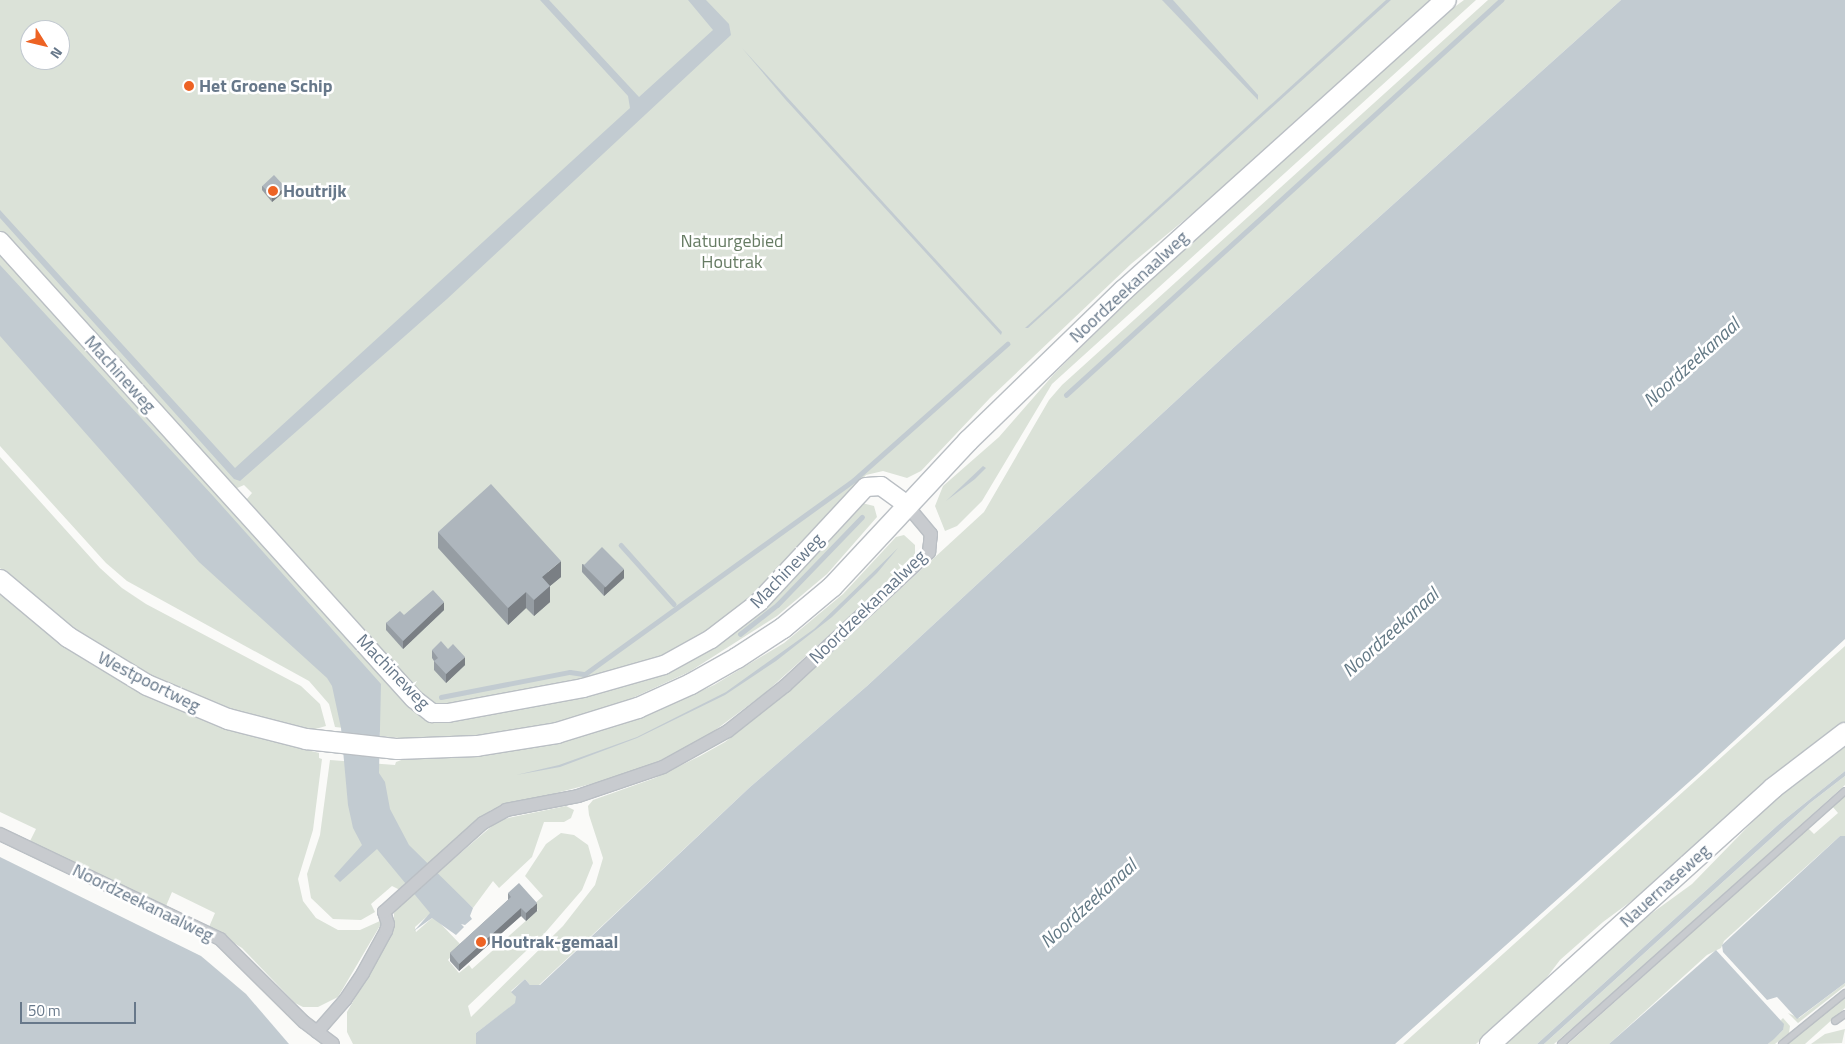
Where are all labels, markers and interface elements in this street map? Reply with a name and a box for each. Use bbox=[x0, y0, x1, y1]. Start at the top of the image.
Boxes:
north arrow bbox=[20, 20, 70, 70]
text: N bbox=[45, 43, 68, 64]
place label: Het Groene Schip bbox=[199, 75, 333, 97]
marker: Het Groene Schip bbox=[183, 80, 195, 92]
place label: Houtrijk bbox=[283, 180, 346, 202]
marker: Houtrijk bbox=[267, 185, 279, 197]
street label: Noordzeekanaalweg bbox=[1065, 226, 1193, 348]
park label: Natuurgebied Houtrak bbox=[680, 231, 784, 274]
water label: Noordzeekanaal bbox=[1638, 313, 1744, 411]
street label: Machineweg bbox=[80, 331, 160, 417]
street label: Machineweg bbox=[746, 529, 828, 613]
street label: Noordzeekanaalweg bbox=[805, 546, 931, 668]
water label: Noordzeekanaal bbox=[1337, 583, 1443, 681]
street label: Machineweg bbox=[352, 630, 434, 714]
street label: Westpoortweg bbox=[94, 647, 204, 717]
street label: Nauernaseweg bbox=[1615, 840, 1715, 932]
water label: Noordzeekanaal bbox=[1035, 854, 1141, 952]
street label: Noordzeekanaalweg bbox=[69, 859, 217, 947]
place label: Houtrak-gemaal bbox=[491, 931, 618, 953]
marker: Houtrak-gemaal bbox=[475, 936, 487, 948]
scale bar bbox=[22, 992, 139, 1024]
text: 50 m bbox=[28, 999, 61, 1022]

